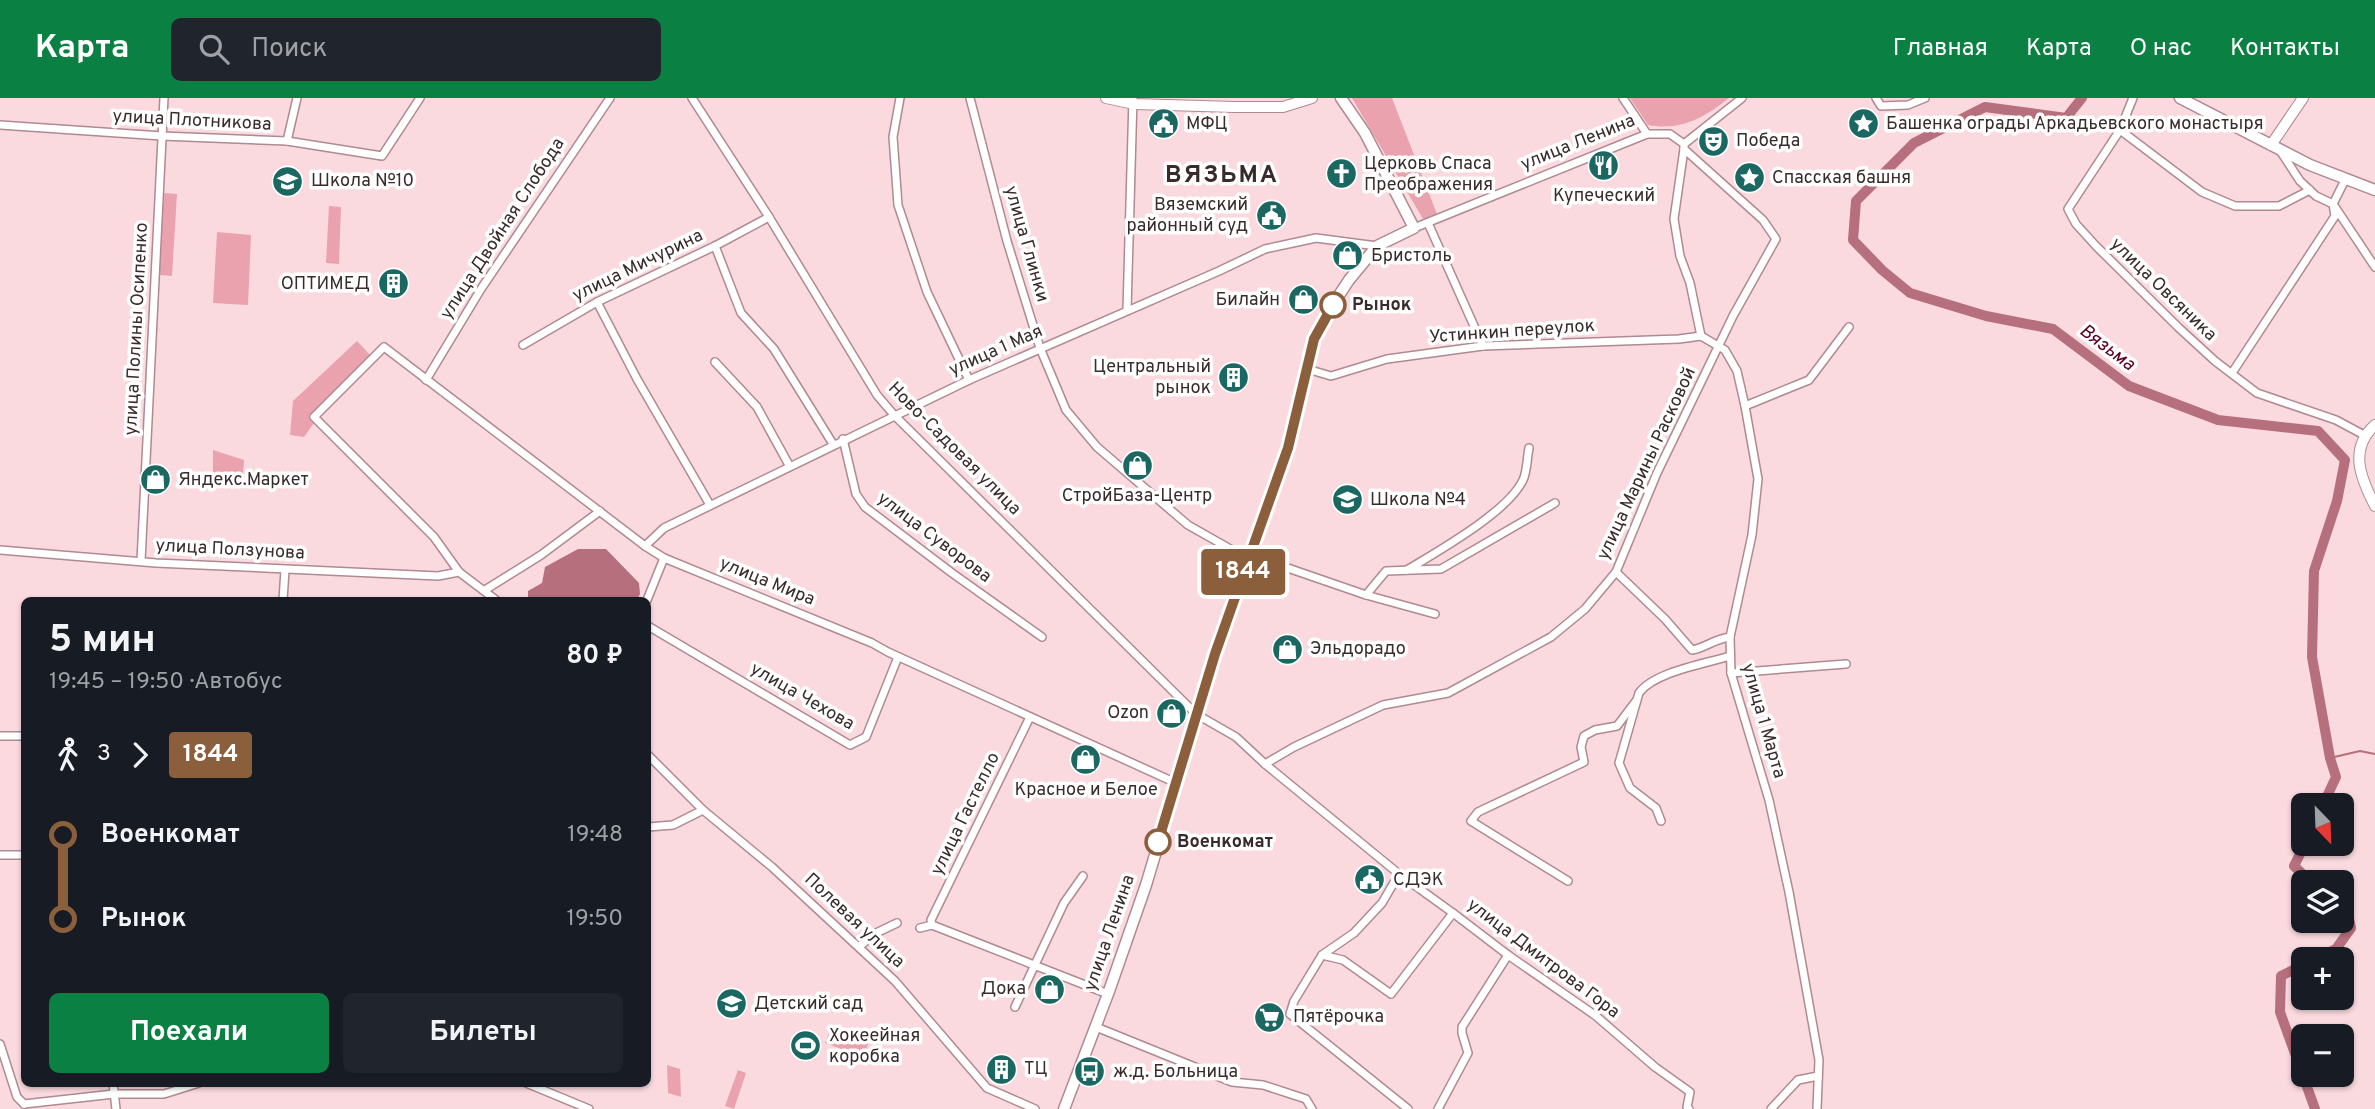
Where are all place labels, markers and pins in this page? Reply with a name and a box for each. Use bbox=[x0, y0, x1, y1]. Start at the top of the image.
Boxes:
public building icon: МФЦ bbox=[1146, 107, 1180, 141]
place icon: Башенка ограды Аркадьевского монастыря bbox=[1846, 107, 1880, 141]
place label: МФЦ bbox=[1186, 113, 1228, 136]
place label: Башенка ограды Аркадьевского монастыря bbox=[1886, 113, 2264, 136]
theatre icon: Победа bbox=[1696, 124, 1730, 158]
place label: Победа bbox=[1736, 130, 1800, 153]
restaurant icon: Купеческий bbox=[1587, 149, 1621, 183]
place label: Церковь Спаса Преображения bbox=[1364, 153, 1493, 197]
church icon: Церковь Спаса Преображения bbox=[1324, 157, 1358, 191]
place icon: Спасская башня bbox=[1732, 161, 1766, 195]
school or university icon: Школа №10 bbox=[271, 164, 305, 198]
place label: Спасская башня bbox=[1772, 167, 1911, 190]
place label: Школа №10 bbox=[311, 170, 414, 193]
place label: Купеческий bbox=[1553, 185, 1655, 208]
place label: Вяземский районный суд bbox=[1127, 194, 1248, 238]
public building icon: Вяземский районный суд bbox=[1254, 198, 1288, 232]
shop icon: Бристоль bbox=[1331, 239, 1365, 273]
place label: Бристоль bbox=[1371, 245, 1452, 268]
building icon: ОПТИМЕД bbox=[376, 267, 410, 301]
place label: ОПТИМЕД bbox=[281, 273, 370, 296]
shop icon: Билайн bbox=[1286, 283, 1320, 317]
place label: Билайн bbox=[1215, 289, 1280, 312]
marker: Рынок bbox=[1320, 292, 1346, 318]
place label: Рынок bbox=[1352, 294, 1412, 317]
place label: Центральный рынок bbox=[1093, 356, 1211, 400]
building icon: Центральный рынок bbox=[1217, 360, 1251, 394]
shop icon: СтройБаза-Центр bbox=[1120, 449, 1154, 483]
shop icon: Яндекс.Маркет bbox=[138, 463, 172, 497]
place label: Яндекс.Маркет bbox=[178, 469, 309, 492]
school or university icon: Школа №4 bbox=[1330, 483, 1364, 517]
place label: СтройБаза-Центр bbox=[1062, 485, 1212, 508]
place label: Школа №4 bbox=[1370, 489, 1466, 512]
shop icon: Эльдорадо bbox=[1270, 632, 1304, 666]
place label: Эльдорадо bbox=[1310, 638, 1406, 661]
shop icon: Ozon bbox=[1155, 696, 1189, 730]
place label: Ozon bbox=[1107, 702, 1149, 725]
shop icon: Красное и Белое bbox=[1069, 743, 1103, 777]
place label: Красное и Белое bbox=[1014, 779, 1158, 802]
marker: Военкомат bbox=[1145, 829, 1171, 855]
place label: Военкомат bbox=[1177, 831, 1274, 854]
public building icon: СДЭК bbox=[1353, 863, 1387, 897]
place label: СДЭК bbox=[1393, 869, 1444, 892]
shop icon: Дока bbox=[1032, 972, 1066, 1006]
place label: Дока bbox=[981, 978, 1026, 1001]
school or university icon: Детский сад bbox=[714, 987, 748, 1021]
place label: Детский сад bbox=[754, 993, 863, 1016]
supermarket icon: Пятёрочка bbox=[1253, 1000, 1287, 1034]
place label: Пятёрочка bbox=[1293, 1006, 1384, 1029]
place label: Хокеейная коробка bbox=[829, 1025, 920, 1069]
sports icon: Хокеейная коробка bbox=[789, 1029, 823, 1063]
building icon: ТЦ bbox=[984, 1052, 1018, 1086]
bus stop icon: ж.д. Больница bbox=[1073, 1055, 1107, 1089]
place label: ТЦ bbox=[1024, 1058, 1048, 1081]
place label: ж.д. Больница bbox=[1113, 1061, 1238, 1084]

